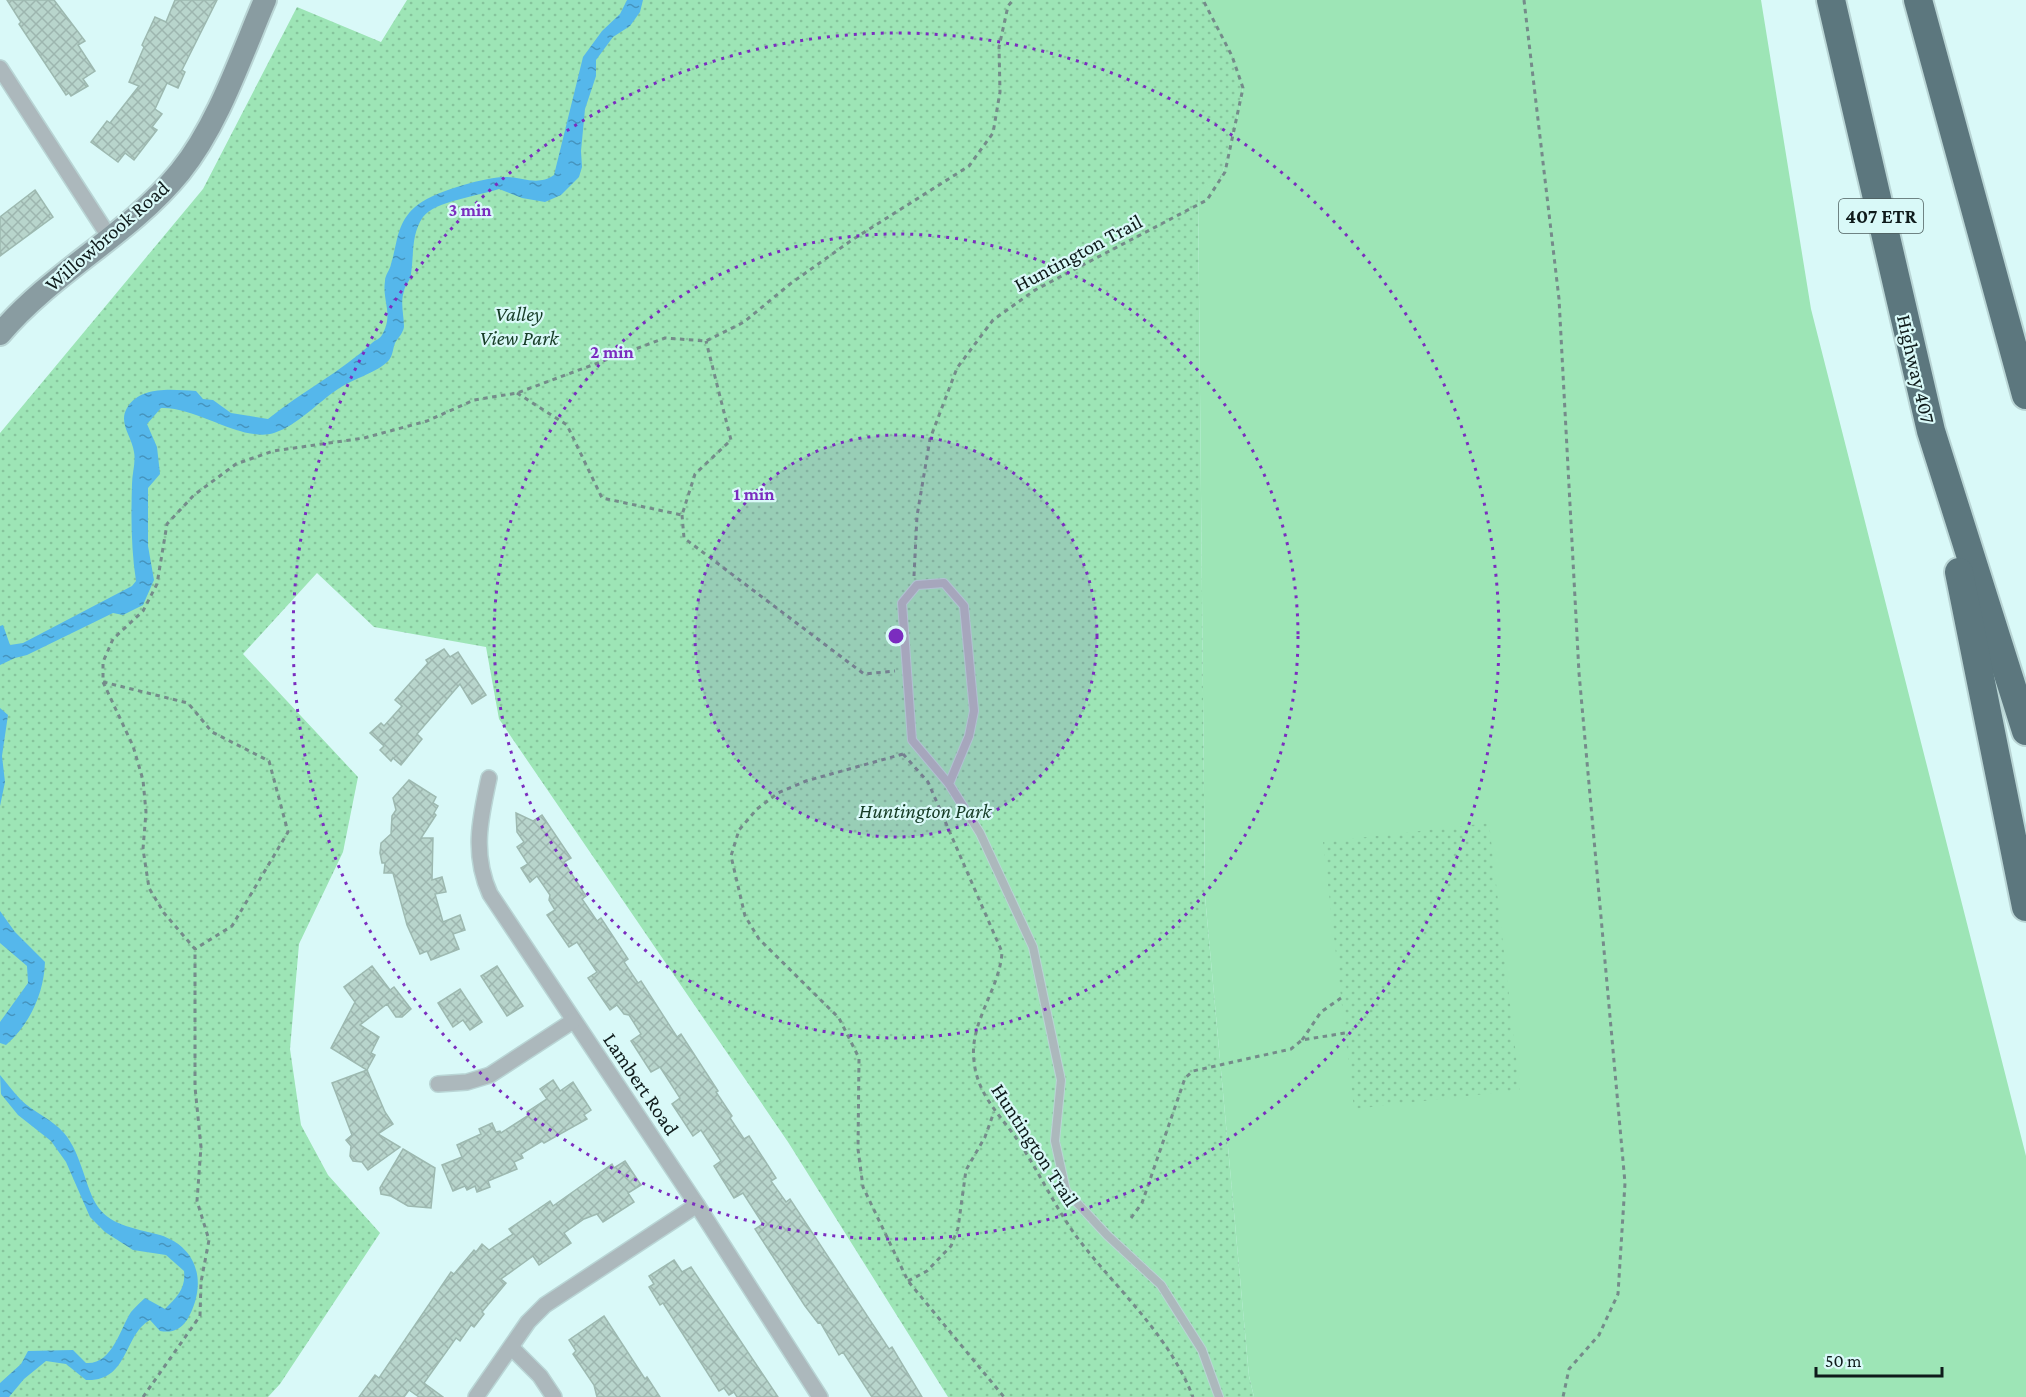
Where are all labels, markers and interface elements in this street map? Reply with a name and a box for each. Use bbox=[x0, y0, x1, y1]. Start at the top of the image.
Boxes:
street label: Willowbrook Road bbox=[40, 176, 174, 296]
road number: 407 ETR bbox=[1839, 199, 1923, 233]
text: 3 min bbox=[448, 200, 492, 220]
street label: Huntington Trail bbox=[1010, 209, 1146, 297]
park label: Valley View Park bbox=[480, 302, 559, 350]
street label: Highway 407 bbox=[1892, 312, 1940, 426]
text: 2 min bbox=[590, 342, 634, 362]
text: 1 min bbox=[734, 484, 775, 504]
centre of rings bbox=[886, 626, 906, 646]
park label: Huntington Park bbox=[859, 799, 992, 823]
street label: Lambert Road bbox=[598, 1028, 684, 1140]
street label: Huntington Trail bbox=[986, 1079, 1084, 1211]
scale bar bbox=[1816, 1340, 1942, 1378]
text: 50 m bbox=[1825, 1351, 1862, 1371]

